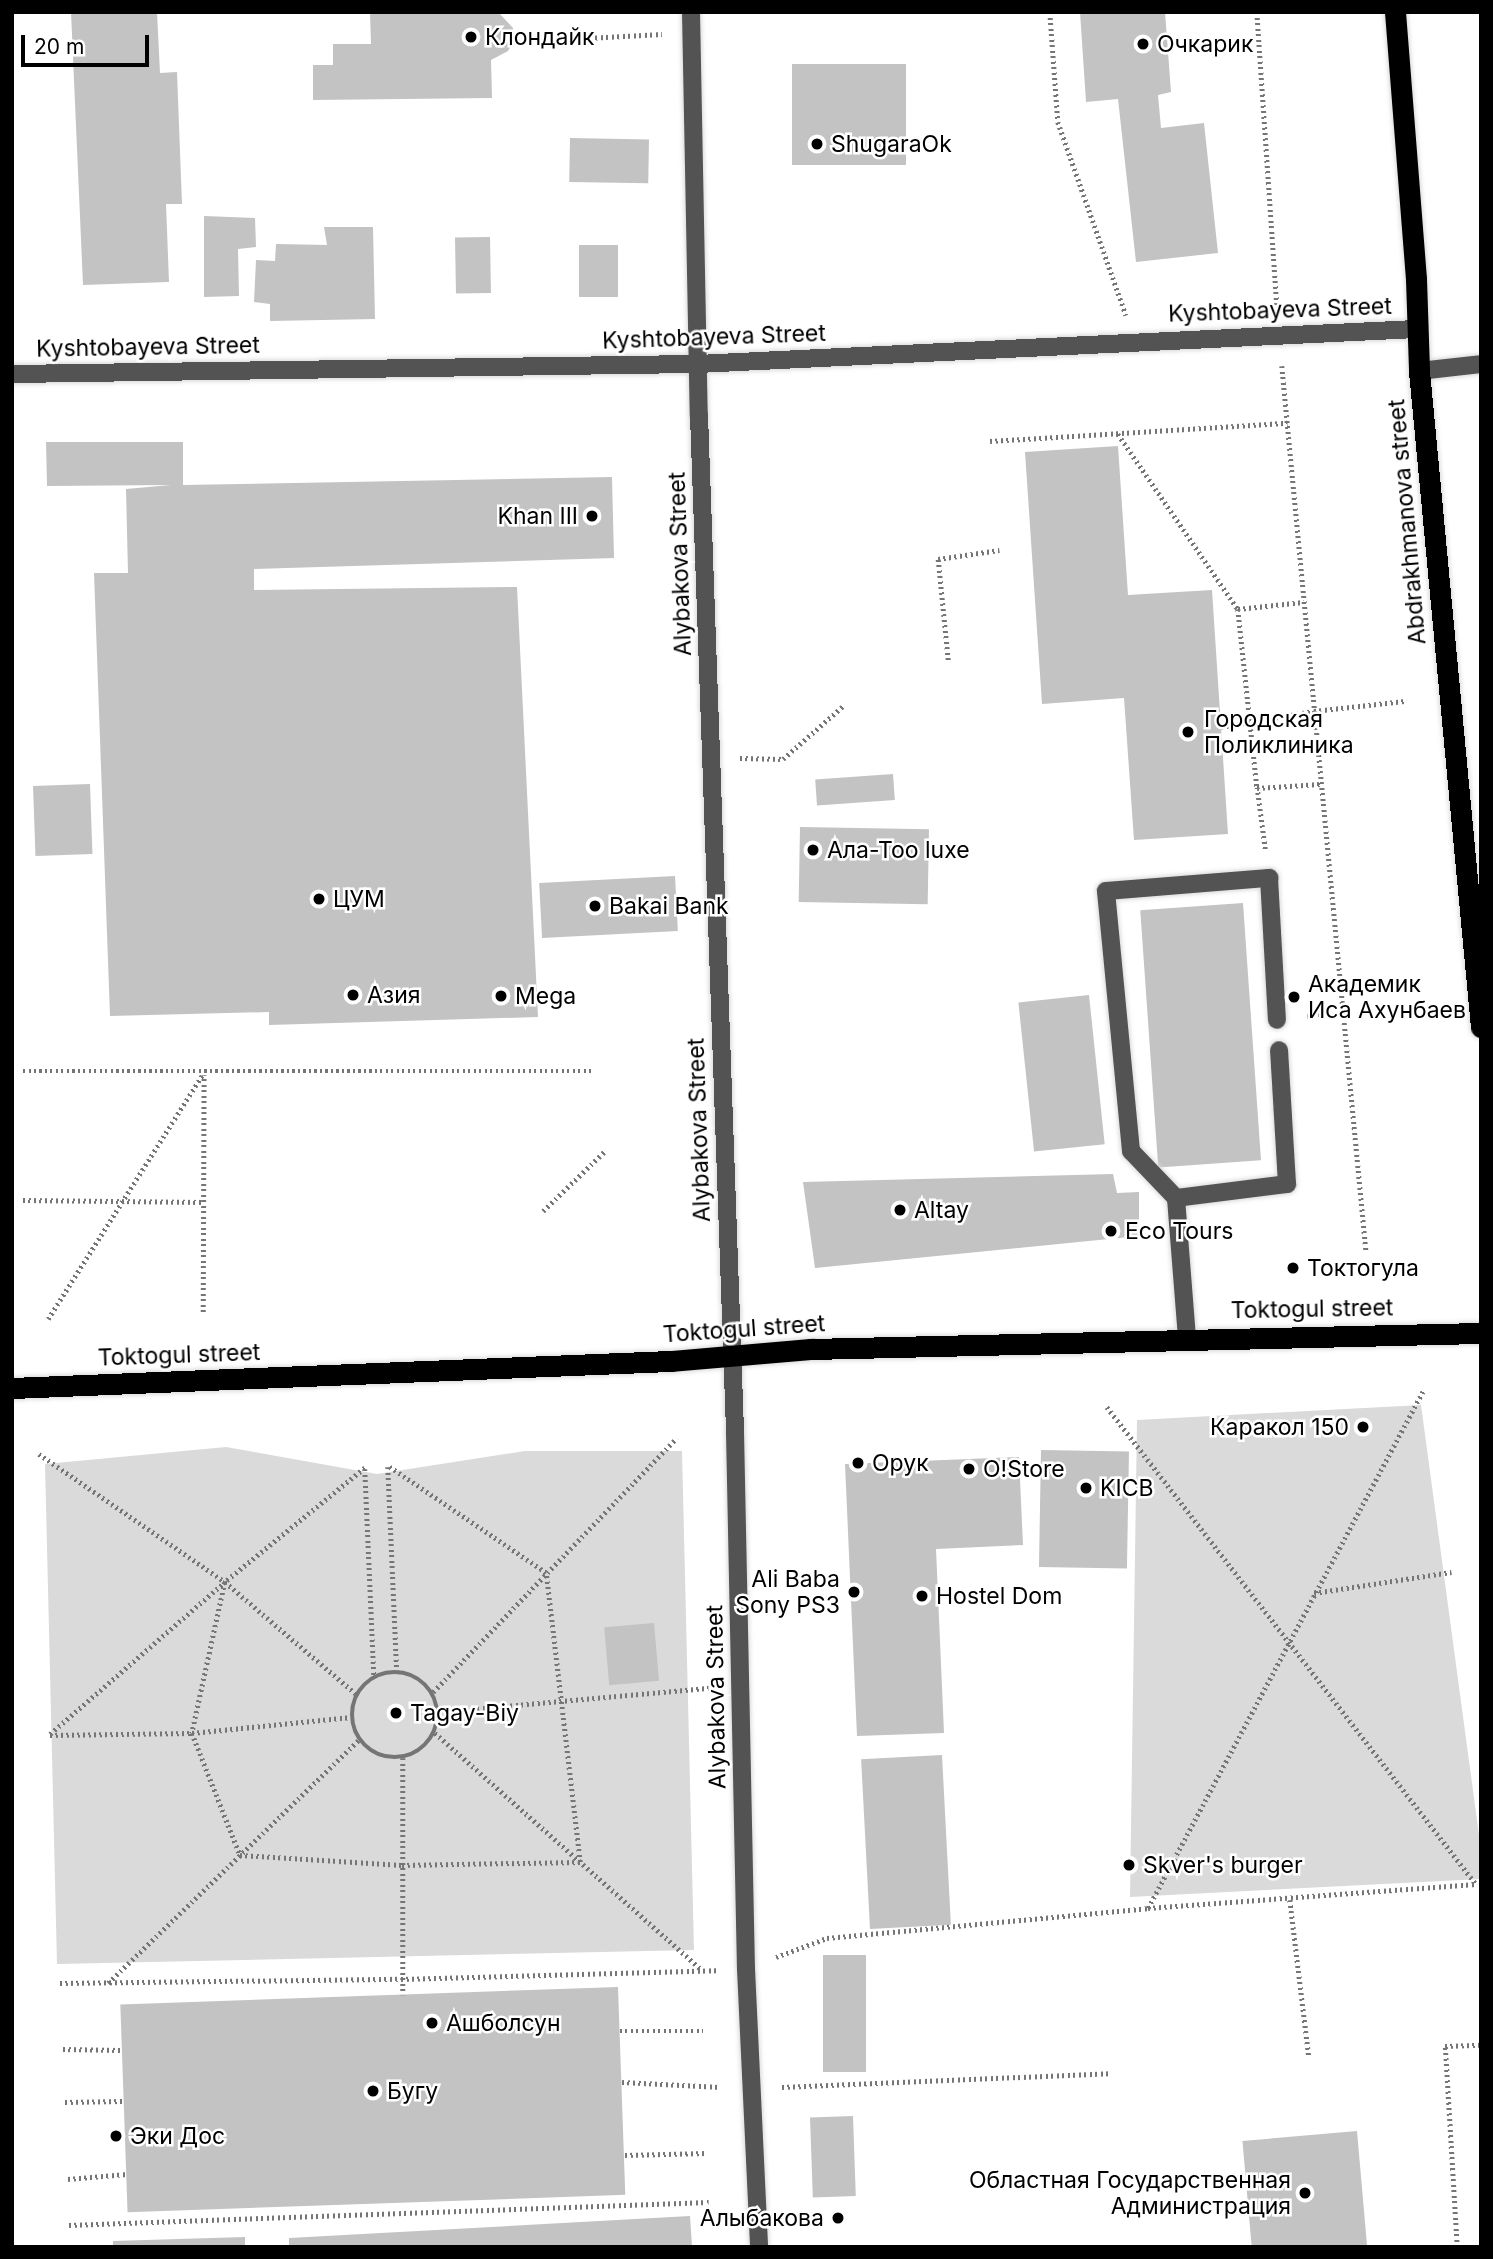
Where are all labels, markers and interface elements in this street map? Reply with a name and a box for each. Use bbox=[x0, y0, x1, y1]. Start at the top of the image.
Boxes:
scale bar bbox=[24, 21, 152, 65]
place label: Клондайк bbox=[485, 23, 594, 51]
marker: Клондайк bbox=[463, 29, 479, 45]
place label: Очкарик bbox=[1157, 30, 1253, 58]
text: 20 m bbox=[34, 34, 84, 59]
marker: Очкарик bbox=[1135, 36, 1151, 52]
place label: ShugaraOk bbox=[831, 130, 952, 158]
marker: ShugaraOk bbox=[809, 136, 825, 152]
street label: Kyshtobayeva Street bbox=[1168, 292, 1392, 328]
street label: Kyshtobayeva Street bbox=[602, 319, 826, 355]
street label: Kyshtobayeva Street bbox=[36, 331, 260, 363]
street label: Abdrakhmanova street bbox=[1383, 398, 1431, 646]
street label: Alybakova Street bbox=[663, 471, 697, 657]
place label: Khan III bbox=[497, 502, 578, 530]
marker: Khan III bbox=[584, 508, 600, 524]
place label: Городская Поликлиника bbox=[1204, 705, 1354, 759]
marker: Городская Поликлиника bbox=[1178, 722, 1198, 742]
place label: Ала-Тоо luxe bbox=[827, 836, 970, 864]
marker: Ала-Тоо luxe bbox=[805, 842, 821, 858]
place label: ЦУМ bbox=[333, 885, 385, 913]
marker: ЦУМ bbox=[311, 891, 327, 907]
place label: Bakai Bank bbox=[609, 892, 729, 920]
marker: Bakai Bank bbox=[587, 898, 603, 914]
place label: Академик Иса Ахунбаев bbox=[1308, 970, 1466, 1024]
place label: Азия bbox=[367, 981, 421, 1009]
place label: Mega bbox=[515, 982, 576, 1010]
marker: Азия bbox=[345, 987, 361, 1003]
marker: Mega bbox=[493, 988, 509, 1004]
marker: Академик Иса Ахунбаев bbox=[1286, 989, 1302, 1005]
street label: Alybakova Street bbox=[682, 1037, 716, 1223]
place label: Altay bbox=[914, 1196, 969, 1224]
marker: Altay bbox=[892, 1202, 908, 1218]
place label: Eco Tours bbox=[1125, 1217, 1233, 1245]
marker: Eco Tours bbox=[1103, 1223, 1119, 1239]
place label: Токтогула bbox=[1307, 1254, 1419, 1282]
marker: Токтогула bbox=[1285, 1260, 1301, 1276]
street label: Toktogul street bbox=[1230, 1294, 1394, 1324]
street label: Toktogul street bbox=[662, 1310, 826, 1348]
street label: Toktogul street bbox=[97, 1338, 261, 1372]
place label: Каракол 150 bbox=[1210, 1413, 1349, 1441]
marker: Каракол 150 bbox=[1355, 1419, 1371, 1435]
place label: Орук bbox=[872, 1449, 929, 1477]
marker: Орук bbox=[850, 1455, 866, 1471]
place label: O!Store bbox=[983, 1455, 1065, 1483]
marker: O!Store bbox=[961, 1461, 977, 1477]
place label: KICB bbox=[1100, 1474, 1153, 1502]
marker: KICB bbox=[1078, 1480, 1094, 1496]
place label: Ali Baba Sony PS3 bbox=[735, 1565, 840, 1619]
place label: Hostel Dom bbox=[936, 1582, 1062, 1610]
marker: Ali Baba Sony PS3 bbox=[846, 1584, 862, 1600]
marker: Hostel Dom bbox=[914, 1588, 930, 1604]
street label: Alybakova Street bbox=[701, 1605, 731, 1789]
place label: Tagay-Biy bbox=[410, 1699, 519, 1727]
marker: Tagay-Biy bbox=[388, 1705, 404, 1721]
place label: Skver's burger bbox=[1143, 1851, 1303, 1879]
marker: Skver's burger bbox=[1121, 1857, 1137, 1873]
place label: Ашболсун bbox=[446, 2009, 561, 2037]
marker: Ашболсун bbox=[424, 2015, 440, 2031]
place label: Бугу bbox=[387, 2077, 438, 2105]
marker: Бугу bbox=[365, 2083, 381, 2099]
place label: Эки Дос bbox=[130, 2122, 225, 2150]
marker: Эки Дос bbox=[108, 2128, 124, 2144]
place label: Областная Государственная Администрация bbox=[969, 2166, 1291, 2220]
marker: Областная Государственная Администрация bbox=[1297, 2185, 1313, 2201]
place label: Алыбакова bbox=[700, 2204, 824, 2232]
marker: Алыбакова bbox=[830, 2210, 846, 2226]

